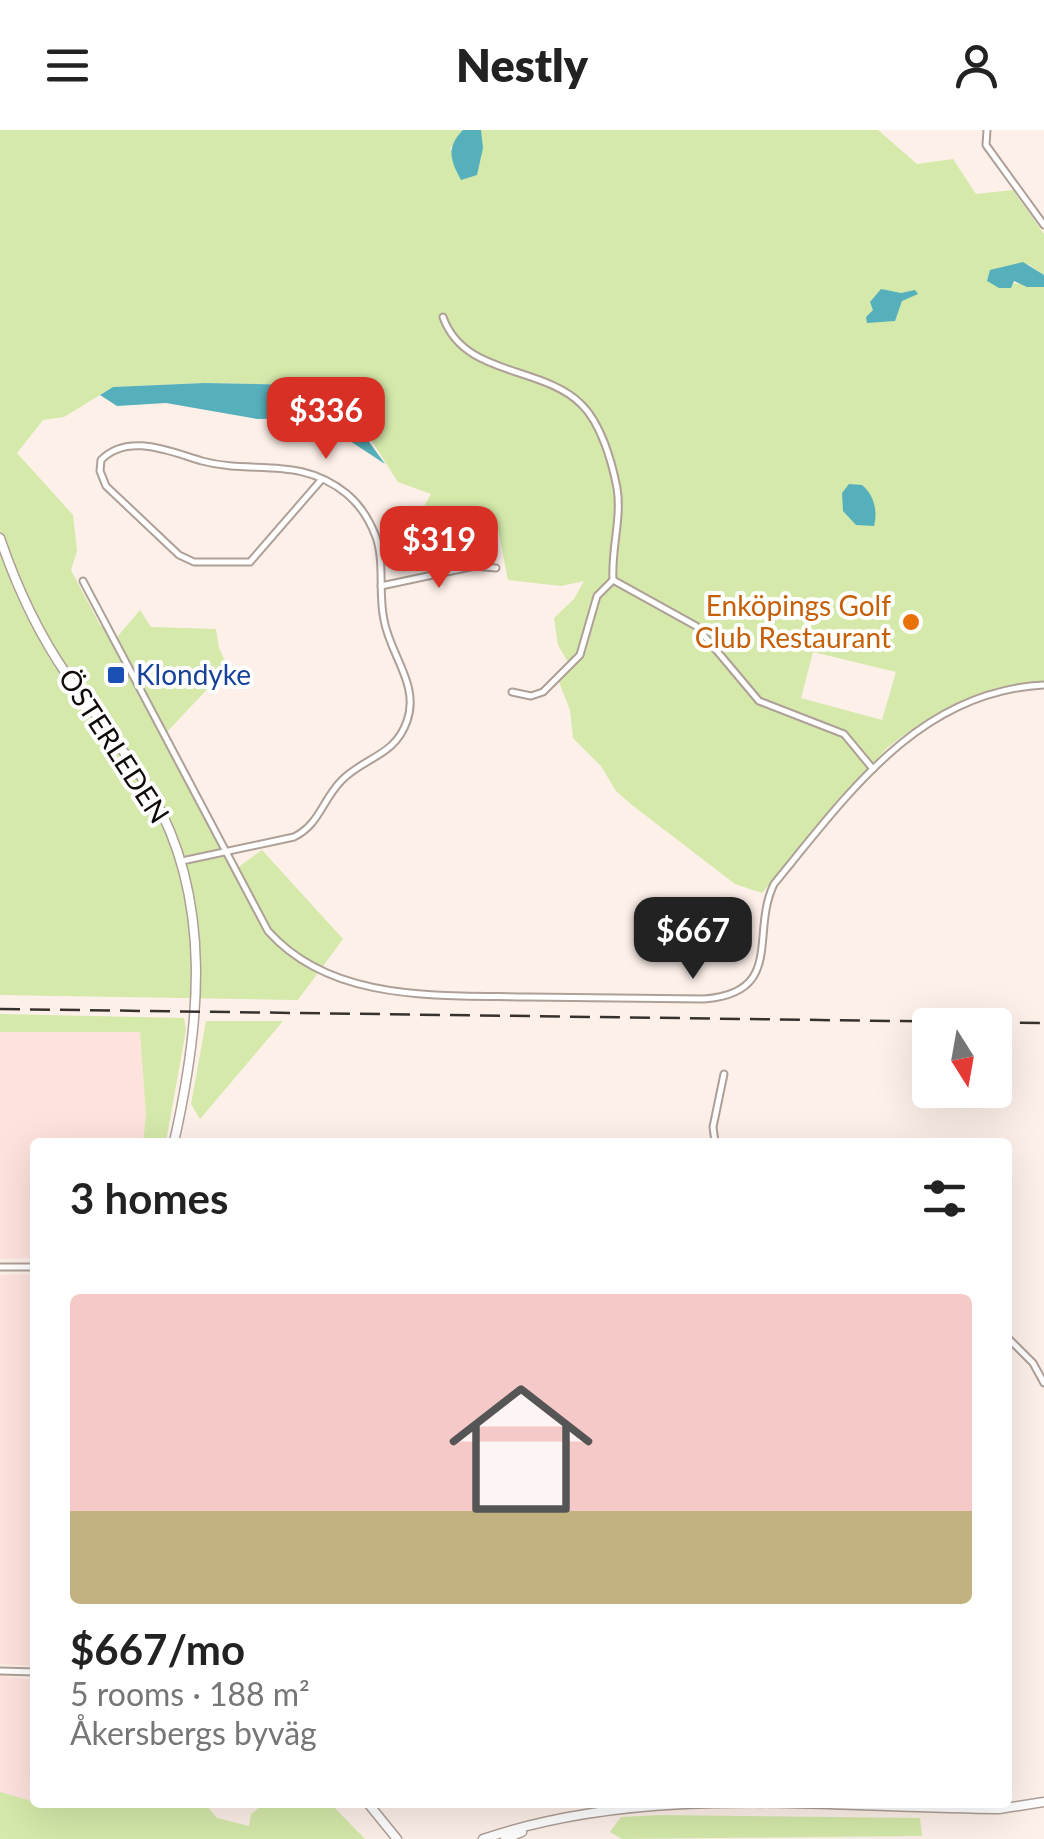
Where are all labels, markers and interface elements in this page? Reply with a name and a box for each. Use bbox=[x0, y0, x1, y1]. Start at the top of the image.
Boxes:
icon: menu bbox=[40, 38, 95, 93]
text: Nestly bbox=[456, 38, 588, 92]
icon: person bbox=[949, 38, 1004, 93]
pin: $336 bbox=[267, 377, 385, 462]
text: $336 bbox=[289, 390, 363, 429]
pin: $319 bbox=[380, 506, 498, 591]
text: $319 bbox=[402, 519, 476, 558]
place label: Enköpings Golf Club Restaurant bbox=[695, 588, 891, 654]
marker: Enköpings Golf Club Restaurant bbox=[900, 611, 922, 633]
place label: Klondyke bbox=[136, 657, 251, 691]
street label: ÖSTERLEDEN bbox=[52, 662, 177, 829]
marker: Klondyke bbox=[105, 664, 127, 686]
pin: $667 bbox=[634, 897, 752, 982]
text: $667 bbox=[656, 910, 730, 949]
north arrow bbox=[912, 1008, 1012, 1108]
map controls bbox=[912, 1008, 1012, 1108]
icon: filters bbox=[917, 1171, 972, 1226]
text: 3 homes bbox=[70, 1173, 228, 1223]
icon: home bbox=[431, 1359, 611, 1539]
text: $667/mo bbox=[70, 1624, 245, 1674]
text: 5 rooms · 188 m² bbox=[70, 1674, 310, 1713]
text: Åkersbergs byväg bbox=[70, 1713, 317, 1752]

